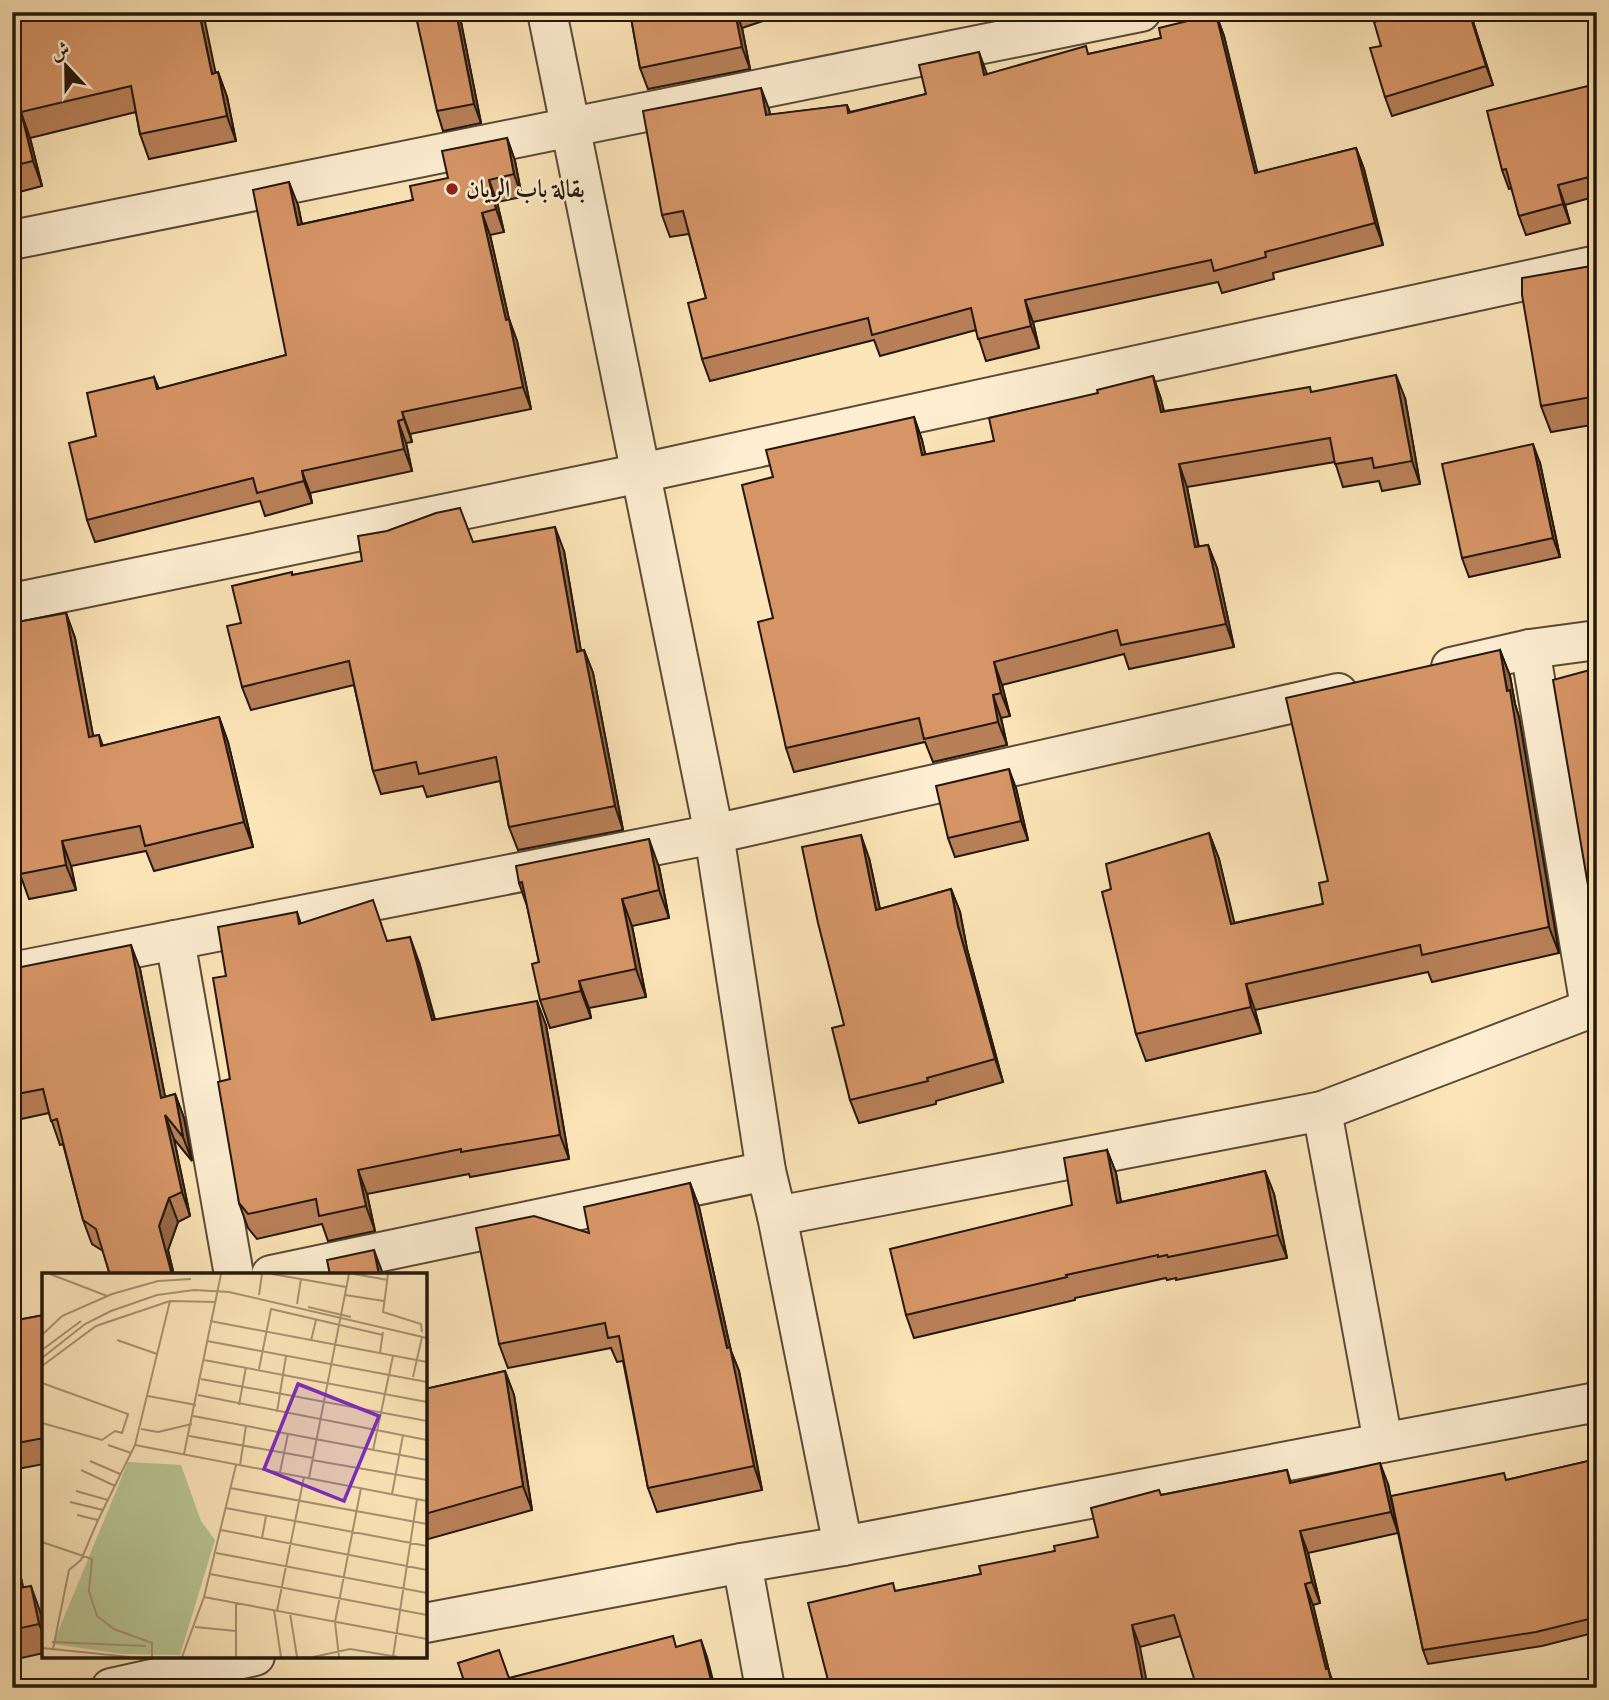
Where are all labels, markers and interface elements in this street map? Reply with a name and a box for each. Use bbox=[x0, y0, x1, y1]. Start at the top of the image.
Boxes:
north arrow bbox=[32, 32, 102, 102]
text: ش bbox=[47, 37, 73, 66]
place label: بقالة باب الريان bbox=[466, 174, 585, 205]
marker: بقالة باب الريان bbox=[444, 181, 460, 197]
inset map bbox=[42, 1273, 427, 1658]

